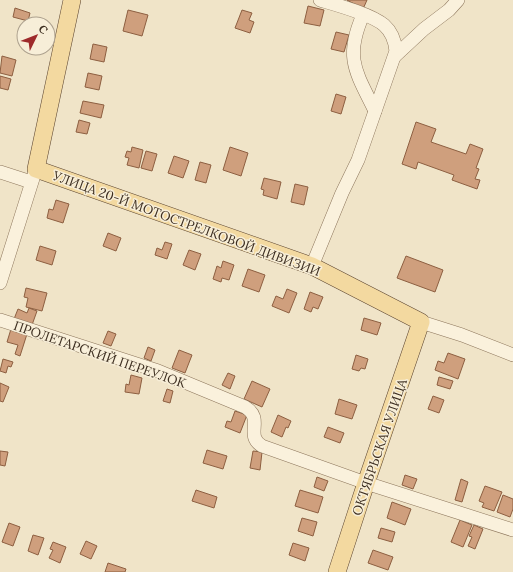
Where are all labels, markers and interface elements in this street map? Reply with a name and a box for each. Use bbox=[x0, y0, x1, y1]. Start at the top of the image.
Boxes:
north arrow bbox=[16, 16, 56, 56]
text: С bbox=[36, 22, 51, 37]
street label: УЛИЦА 20-Й МОТОСТРЕЛКОВОЙ ДИВИЗИИ bbox=[50, 167, 323, 280]
street label: ПРОЛЕТАРСКИЙ ПЕРЕУЛОК bbox=[11, 317, 188, 392]
street label: ОКТЯБРЬСКАЯ УЛИЦА bbox=[348, 376, 411, 518]

